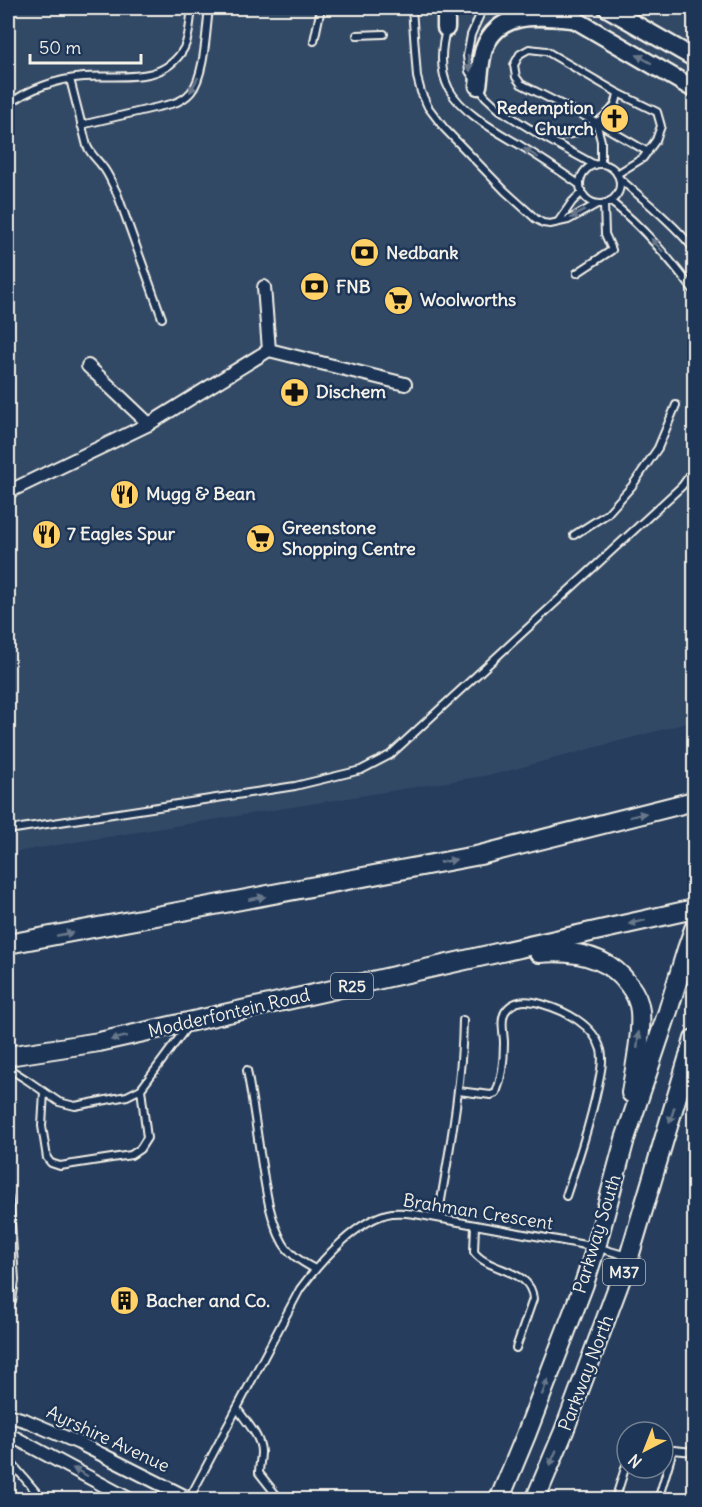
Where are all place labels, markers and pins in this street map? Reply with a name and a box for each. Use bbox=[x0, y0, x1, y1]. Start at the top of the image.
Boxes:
place label: Redemption Church bbox=[496, 96, 595, 140]
church icon: Redemption Church bbox=[599, 102, 631, 134]
bank icon: Nedbank bbox=[349, 237, 381, 269]
place label: Nedbank bbox=[386, 241, 458, 264]
bank icon: FNB bbox=[299, 271, 331, 303]
place label: FNB bbox=[336, 275, 371, 298]
supermarket icon: Woolworths bbox=[383, 284, 415, 316]
place label: Woolworths bbox=[420, 288, 516, 311]
pharmacy icon: Dischem bbox=[279, 376, 311, 408]
place label: Dischem bbox=[316, 380, 386, 403]
restaurant icon: Mugg & Bean bbox=[109, 478, 141, 510]
place label: Mugg & Bean bbox=[146, 482, 256, 505]
place label: Greenstone Shopping Centre bbox=[282, 516, 416, 560]
restaurant icon: 7 Eagles Spur bbox=[30, 518, 62, 550]
place label: 7 Eagles Spur bbox=[67, 522, 176, 545]
supermarket icon: Greenstone Shopping Centre bbox=[245, 522, 277, 554]
building icon: Bacher and Co. bbox=[109, 1285, 141, 1317]
place label: Bacher and Co. bbox=[146, 1289, 270, 1312]

